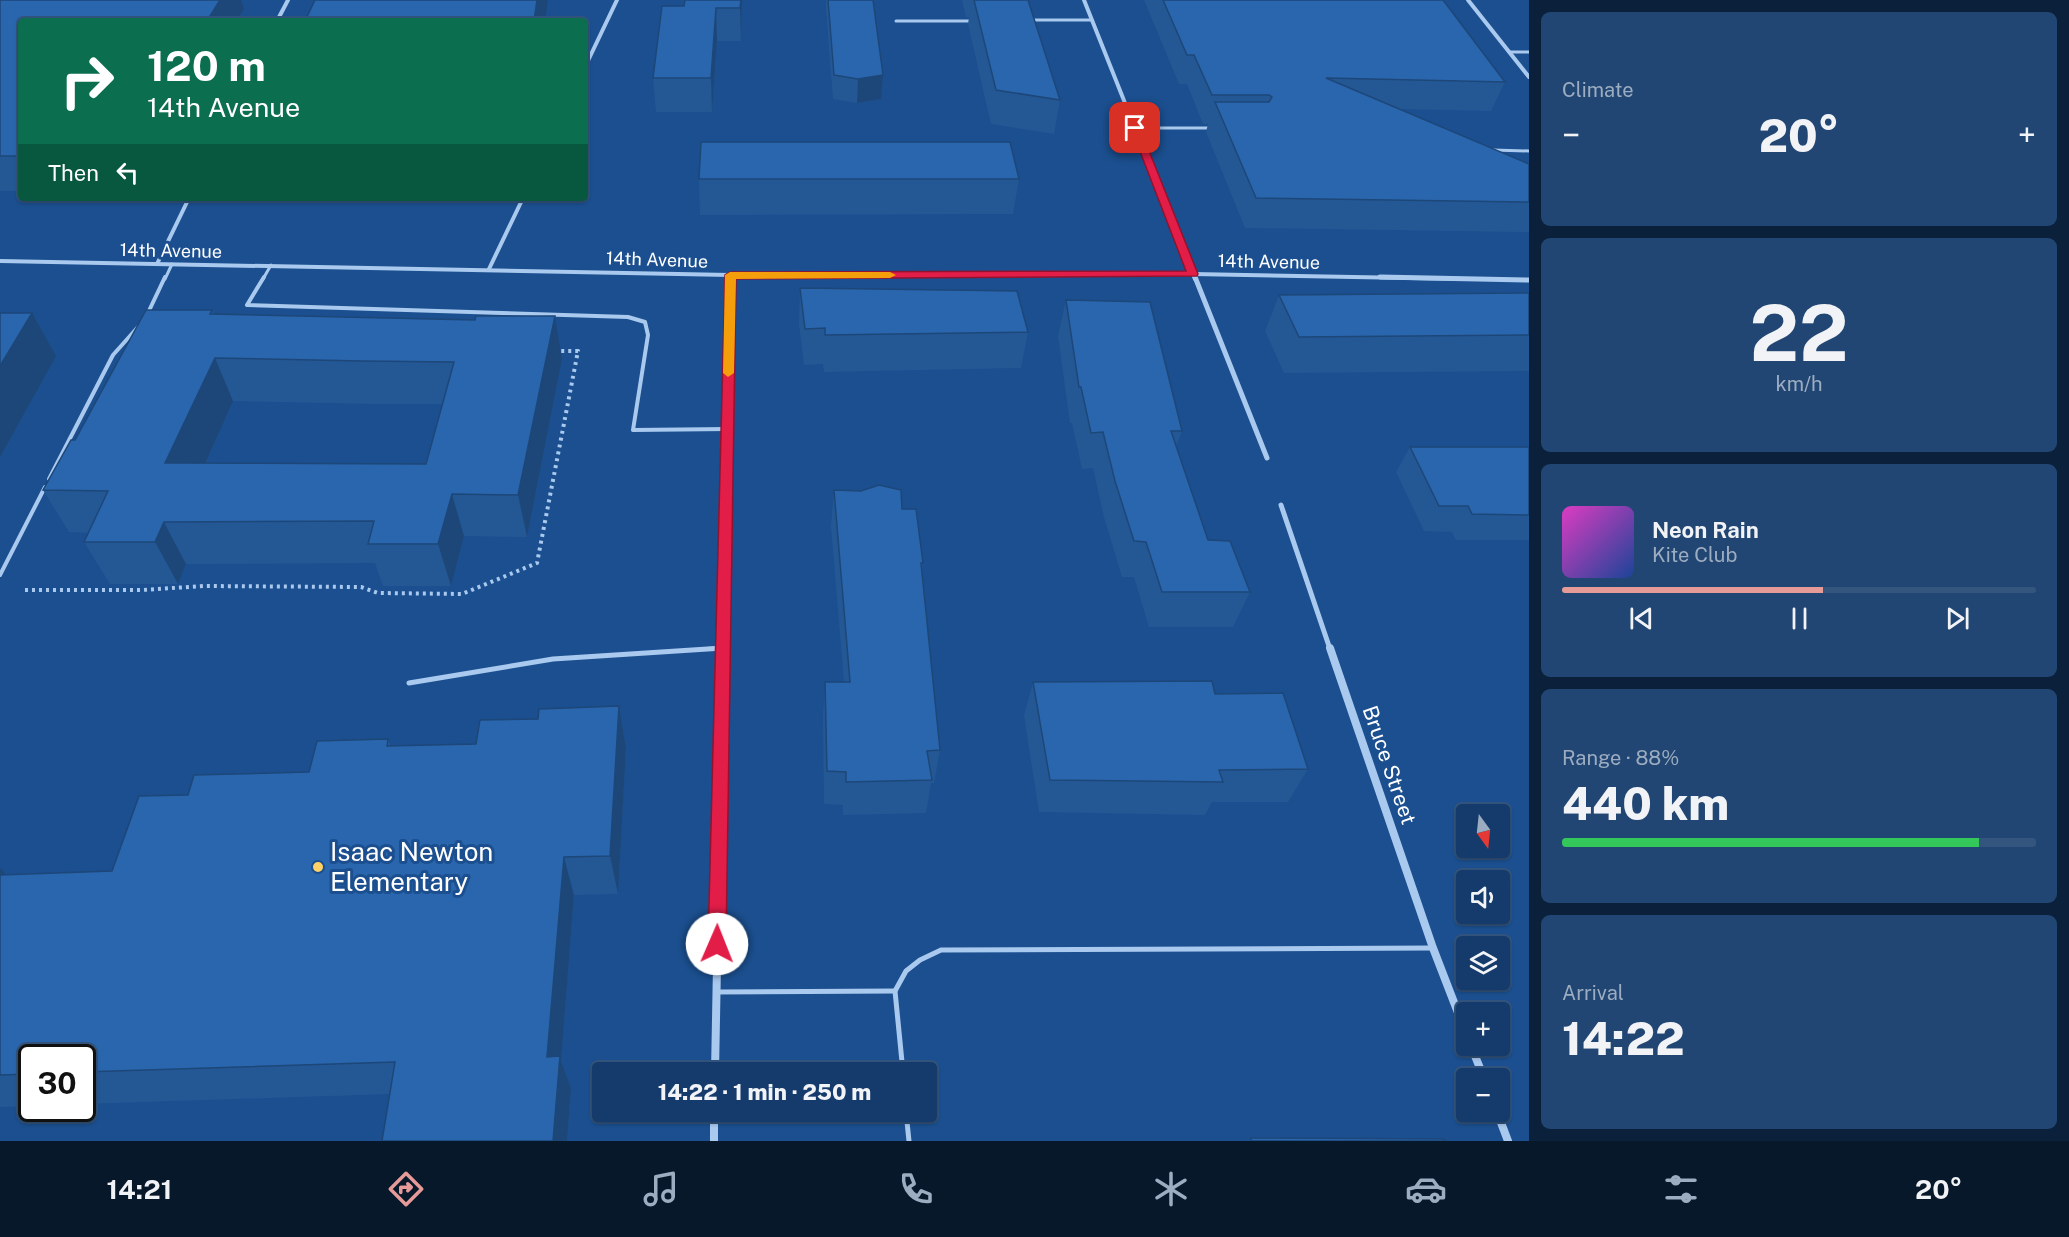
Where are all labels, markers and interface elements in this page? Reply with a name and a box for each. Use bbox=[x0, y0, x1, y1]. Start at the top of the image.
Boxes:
text: 120 m bbox=[147, 41, 266, 90]
icon: right bbox=[48, 42, 126, 120]
text: Climate bbox=[1562, 78, 1634, 102]
text: 14th Avenue bbox=[147, 91, 300, 123]
pin bbox=[1109, 102, 1160, 153]
text: 20° bbox=[1759, 109, 1839, 162]
icon: arrive bbox=[1118, 111, 1151, 144]
text: − bbox=[1562, 116, 1580, 154]
text: + bbox=[2018, 116, 2036, 154]
icon: left bbox=[111, 156, 144, 189]
text: Then bbox=[48, 160, 99, 186]
street label: 14th Avenue bbox=[120, 239, 222, 262]
street label: 14th Avenue bbox=[606, 247, 708, 272]
street label: 14th Avenue bbox=[1218, 250, 1320, 273]
text: 22 bbox=[1749, 287, 1849, 379]
text: km/h bbox=[1775, 372, 1823, 396]
text: Neon Rain bbox=[1652, 517, 1759, 543]
text: Kite Club bbox=[1652, 543, 1737, 567]
icon: previous bbox=[1625, 602, 1658, 635]
icon: pause bbox=[1783, 602, 1816, 635]
icon: next bbox=[1941, 602, 1974, 635]
street label: Bruce Street bbox=[1357, 702, 1421, 828]
text: Range · 88% bbox=[1562, 746, 1679, 770]
text: 440 km bbox=[1562, 777, 1729, 830]
north arrow bbox=[1456, 804, 1510, 858]
map controls bbox=[1456, 804, 1510, 1122]
place label: Isaac Newton Elementary bbox=[330, 836, 493, 897]
marker: Isaac Newton Elementary bbox=[311, 860, 325, 874]
button: sound bbox=[1456, 870, 1510, 924]
position arrow bbox=[685, 912, 749, 976]
button: layers bbox=[1456, 936, 1510, 990]
text: Arrival bbox=[1562, 981, 1624, 1005]
button: + bbox=[1456, 1002, 1510, 1056]
text: 14:22 bbox=[1562, 1012, 1685, 1065]
speed limit sign: 30 bbox=[18, 1044, 96, 1122]
button: − bbox=[1456, 1068, 1510, 1122]
text: 14:22 · 1 min · 250 m bbox=[658, 1079, 871, 1105]
icon: directions bbox=[385, 1168, 427, 1210]
icon: music bbox=[640, 1168, 682, 1210]
icon: phone bbox=[895, 1168, 937, 1210]
icon: climate bbox=[1150, 1168, 1192, 1210]
icon: car bbox=[1405, 1168, 1447, 1210]
icon: filters bbox=[1660, 1168, 1702, 1210]
text: 14:21 bbox=[106, 1173, 172, 1205]
text: 20° bbox=[1915, 1173, 1962, 1205]

